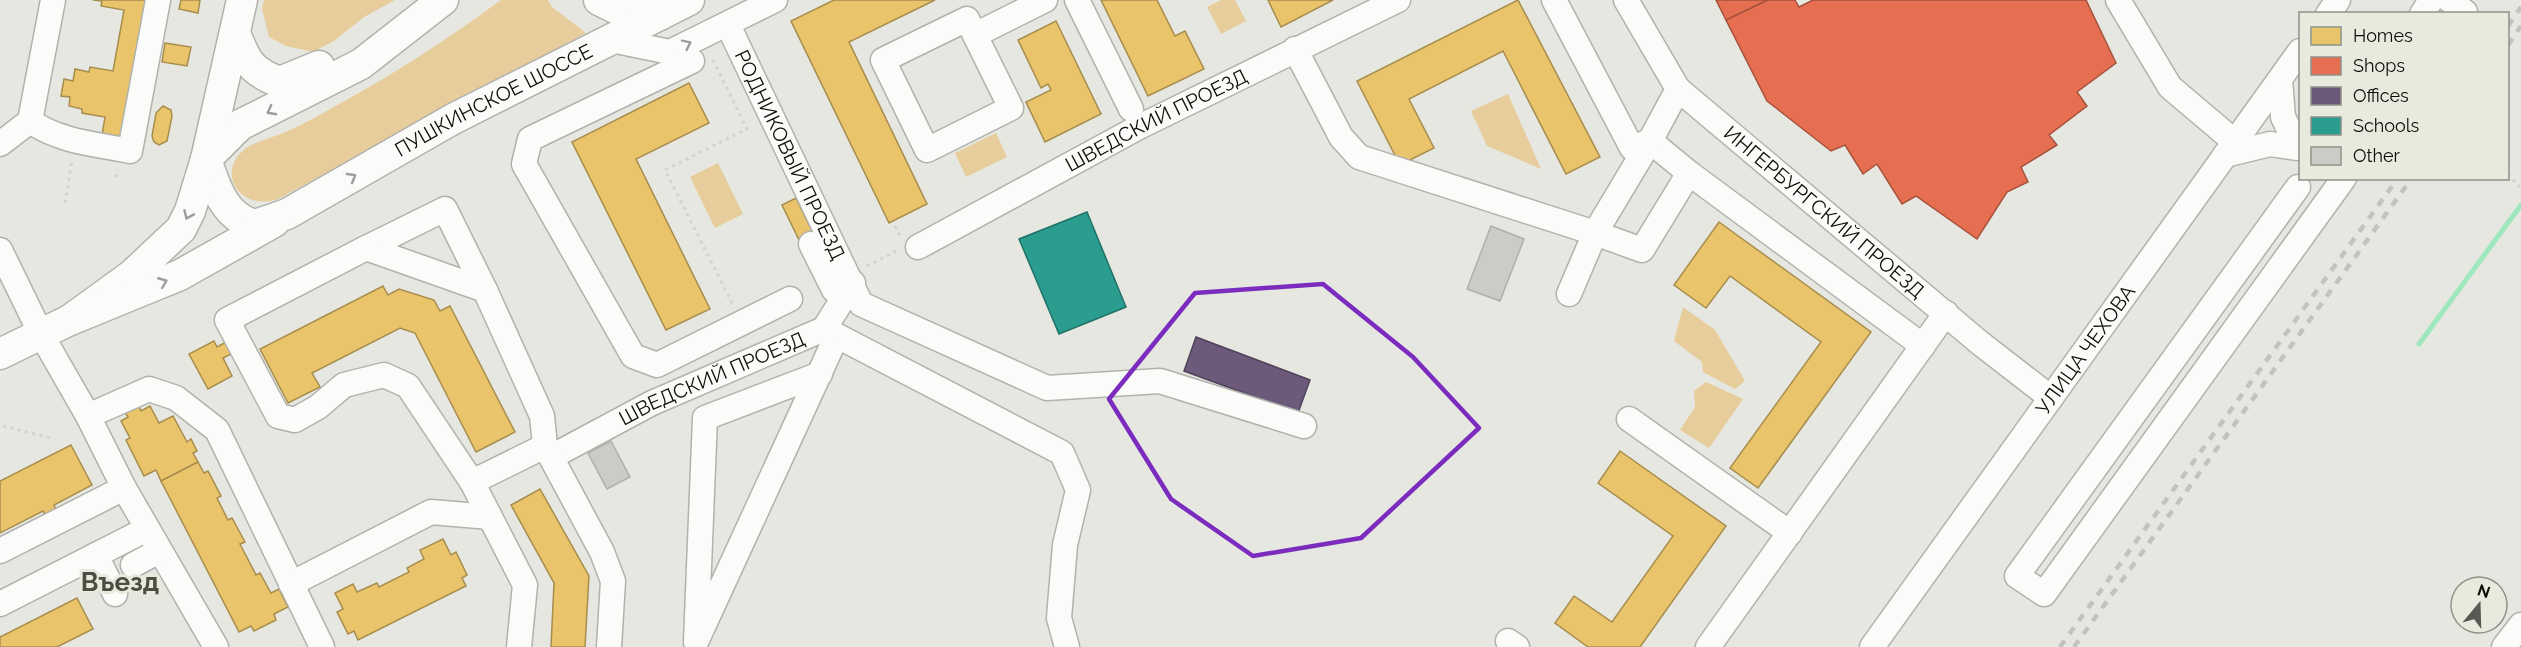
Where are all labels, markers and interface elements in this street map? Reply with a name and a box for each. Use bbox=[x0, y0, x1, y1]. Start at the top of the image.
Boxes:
legend bbox=[2299, 12, 2509, 180]
text: Homes bbox=[2353, 25, 2413, 46]
street label: ПУШКИНСКОЕ ШОССЕ bbox=[390, 39, 596, 162]
one-way arrow bbox=[681, 40, 692, 52]
street label: РОДНИКОВЫЙ ПРОЕЗД bbox=[730, 46, 850, 264]
text: Shops bbox=[2353, 55, 2405, 76]
street label: ШВЕДСКИЙ ПРОЕЗД bbox=[1061, 64, 1251, 177]
text: Offices bbox=[2353, 85, 2409, 106]
one-way arrow bbox=[266, 104, 277, 115]
text: Schools bbox=[2353, 115, 2420, 136]
street label: ИНГЕРБУРГСКИЙ ПРОЕЗД bbox=[1719, 121, 1929, 303]
text: Other bbox=[2353, 145, 2401, 166]
one-way arrow bbox=[346, 173, 356, 184]
one-way arrow bbox=[183, 209, 195, 220]
one-way arrow bbox=[157, 277, 168, 289]
street label: УЛИЦА ЧЕХОВА bbox=[2031, 280, 2140, 419]
street label: ШВЕДСКИЙ ПРОЕЗД bbox=[615, 327, 809, 430]
district label: Въезд bbox=[81, 567, 159, 597]
north arrow bbox=[2449, 575, 2509, 635]
text: N bbox=[2475, 580, 2493, 602]

